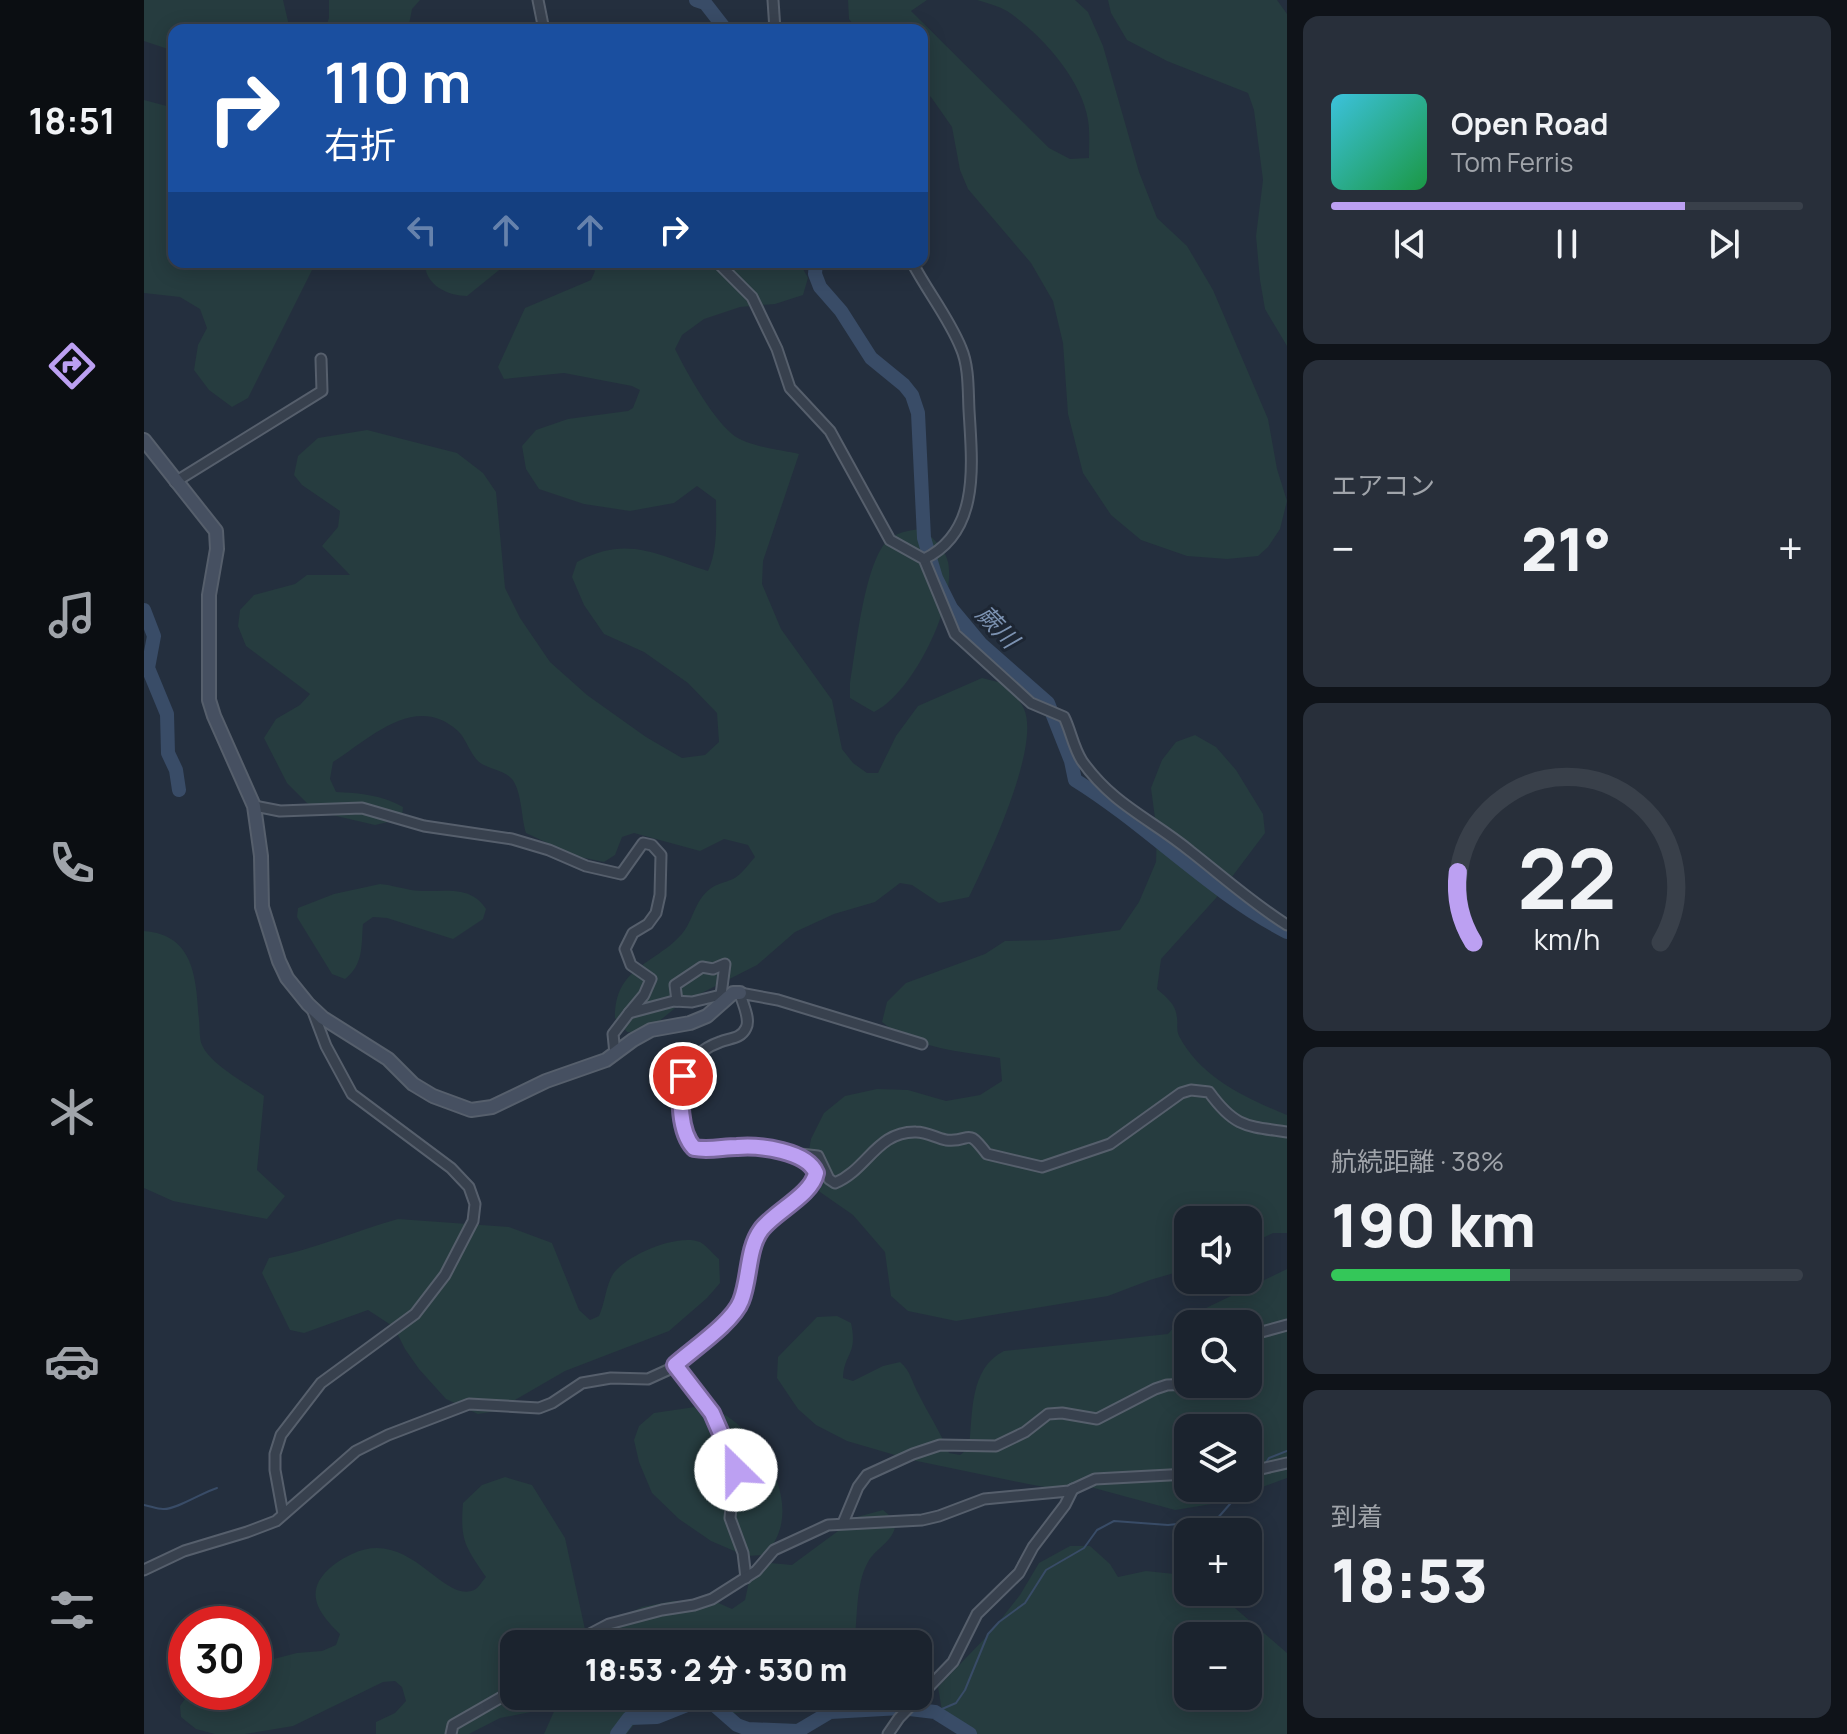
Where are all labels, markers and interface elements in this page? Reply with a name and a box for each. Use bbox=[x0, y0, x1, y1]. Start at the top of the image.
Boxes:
text: 110 m bbox=[324, 43, 471, 120]
icon: right bbox=[192, 56, 296, 160]
text: 18:51 bbox=[28, 96, 116, 145]
text: Open Road bbox=[1451, 103, 1608, 144]
text: 右折 bbox=[324, 120, 396, 169]
text: Tom Ferris bbox=[1451, 144, 1573, 180]
icon: left bbox=[400, 208, 444, 252]
icon: ahead bbox=[484, 208, 528, 252]
icon: ahead bbox=[568, 208, 612, 252]
icon: right bbox=[652, 208, 696, 252]
icon: previous bbox=[1388, 222, 1432, 266]
icon: pause bbox=[1545, 222, 1589, 266]
icon: next bbox=[1702, 222, 1746, 266]
icon: directions bbox=[44, 338, 100, 394]
text: エアコン bbox=[1331, 467, 1435, 503]
text: 21° bbox=[1521, 507, 1611, 589]
text: − bbox=[1331, 518, 1355, 578]
text: + bbox=[1778, 518, 1803, 578]
icon: music bbox=[44, 587, 100, 643]
water label: 蕨川 bbox=[969, 597, 1029, 657]
text: 22 bbox=[1517, 820, 1617, 934]
icon: phone bbox=[44, 835, 100, 891]
text: km/h bbox=[1534, 920, 1600, 959]
pin bbox=[649, 1042, 717, 1110]
icon: arrive bbox=[661, 1054, 705, 1098]
icon: climate bbox=[44, 1084, 100, 1140]
text: 航続距離 · 38% bbox=[1331, 1143, 1504, 1179]
text: 190 km bbox=[1331, 1183, 1536, 1265]
map controls bbox=[1174, 1206, 1262, 1710]
button: sound bbox=[1174, 1206, 1262, 1294]
button: search bbox=[1174, 1310, 1262, 1398]
icon: car bbox=[44, 1333, 100, 1389]
button: layers bbox=[1174, 1414, 1262, 1502]
position arrow bbox=[694, 1428, 778, 1512]
text: 到着 bbox=[1331, 1498, 1383, 1534]
button: + bbox=[1174, 1518, 1262, 1606]
text: 18:53 bbox=[1331, 1538, 1488, 1620]
icon: filters bbox=[44, 1582, 100, 1638]
speed limit sign: 30 bbox=[168, 1606, 272, 1710]
button: − bbox=[1174, 1622, 1262, 1710]
text: 18:53 · 2 分 · 530 m bbox=[585, 1649, 847, 1690]

